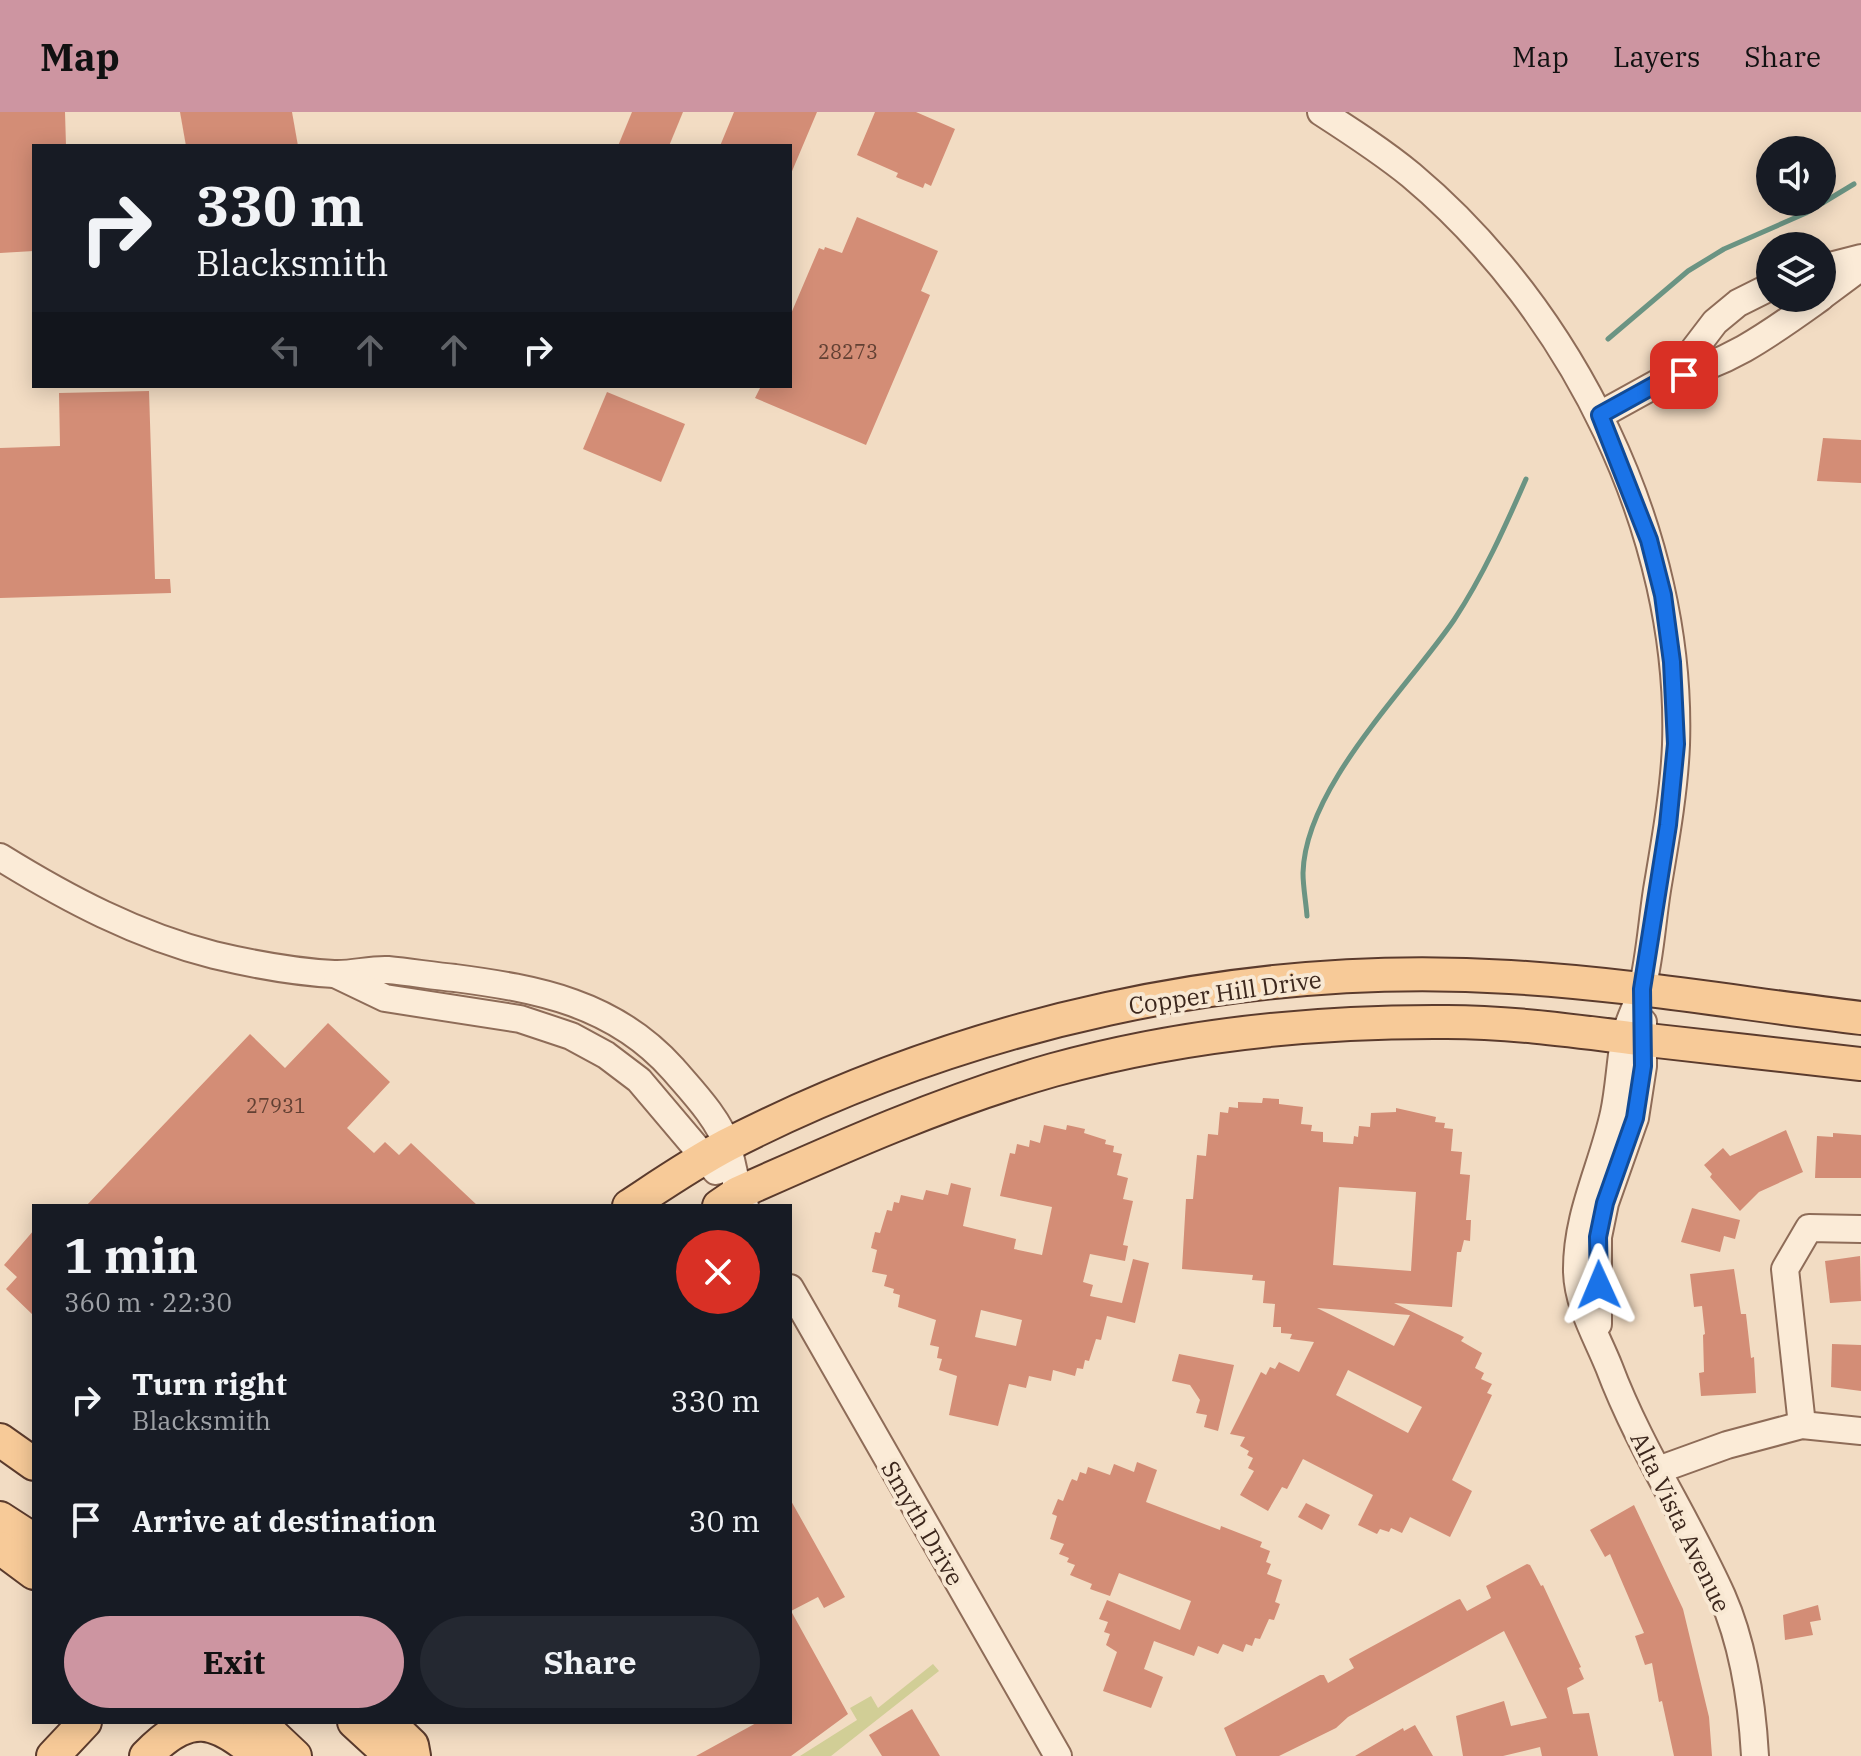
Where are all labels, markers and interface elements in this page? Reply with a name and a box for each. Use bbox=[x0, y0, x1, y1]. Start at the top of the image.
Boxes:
text: Map bbox=[40, 32, 120, 81]
text: Map bbox=[1512, 38, 1569, 75]
text: Layers bbox=[1613, 38, 1700, 75]
text: Share bbox=[1744, 38, 1821, 75]
map controls bbox=[1756, 136, 1836, 312]
button: sound bbox=[1756, 136, 1836, 216]
text: 330 m bbox=[196, 169, 364, 241]
icon: right bbox=[64, 176, 168, 280]
button: layers bbox=[1756, 232, 1836, 312]
text: Blacksmith bbox=[196, 239, 389, 286]
icon: left bbox=[264, 328, 308, 372]
icon: ahead bbox=[348, 328, 392, 372]
icon: ahead bbox=[432, 328, 476, 372]
icon: right bbox=[516, 328, 560, 372]
house number: 28273 bbox=[818, 338, 878, 365]
pin bbox=[1650, 341, 1718, 409]
icon: arrive bbox=[1662, 353, 1706, 397]
street label: Copper Hill Drive bbox=[1126, 963, 1324, 1021]
house number: 27931 bbox=[246, 1092, 306, 1119]
text: 1 min bbox=[64, 1224, 198, 1286]
button: close bbox=[676, 1230, 760, 1314]
position arrow bbox=[1557, 1243, 1641, 1327]
text: 360 m · 22:30 bbox=[64, 1285, 232, 1319]
text: Turn right bbox=[132, 1364, 287, 1403]
icon: right bbox=[64, 1378, 108, 1422]
text: 330 m bbox=[670, 1381, 760, 1420]
text: Blacksmith bbox=[132, 1403, 271, 1437]
street label: Alta Vista Avenue bbox=[1624, 1427, 1738, 1617]
street label: Smyth Drive bbox=[874, 1455, 972, 1591]
icon: arrive bbox=[64, 1498, 108, 1542]
text: Arrive at destination bbox=[132, 1501, 437, 1540]
text: 30 m bbox=[688, 1501, 760, 1540]
button: Exit bbox=[64, 1616, 404, 1708]
button: Share bbox=[420, 1616, 760, 1708]

